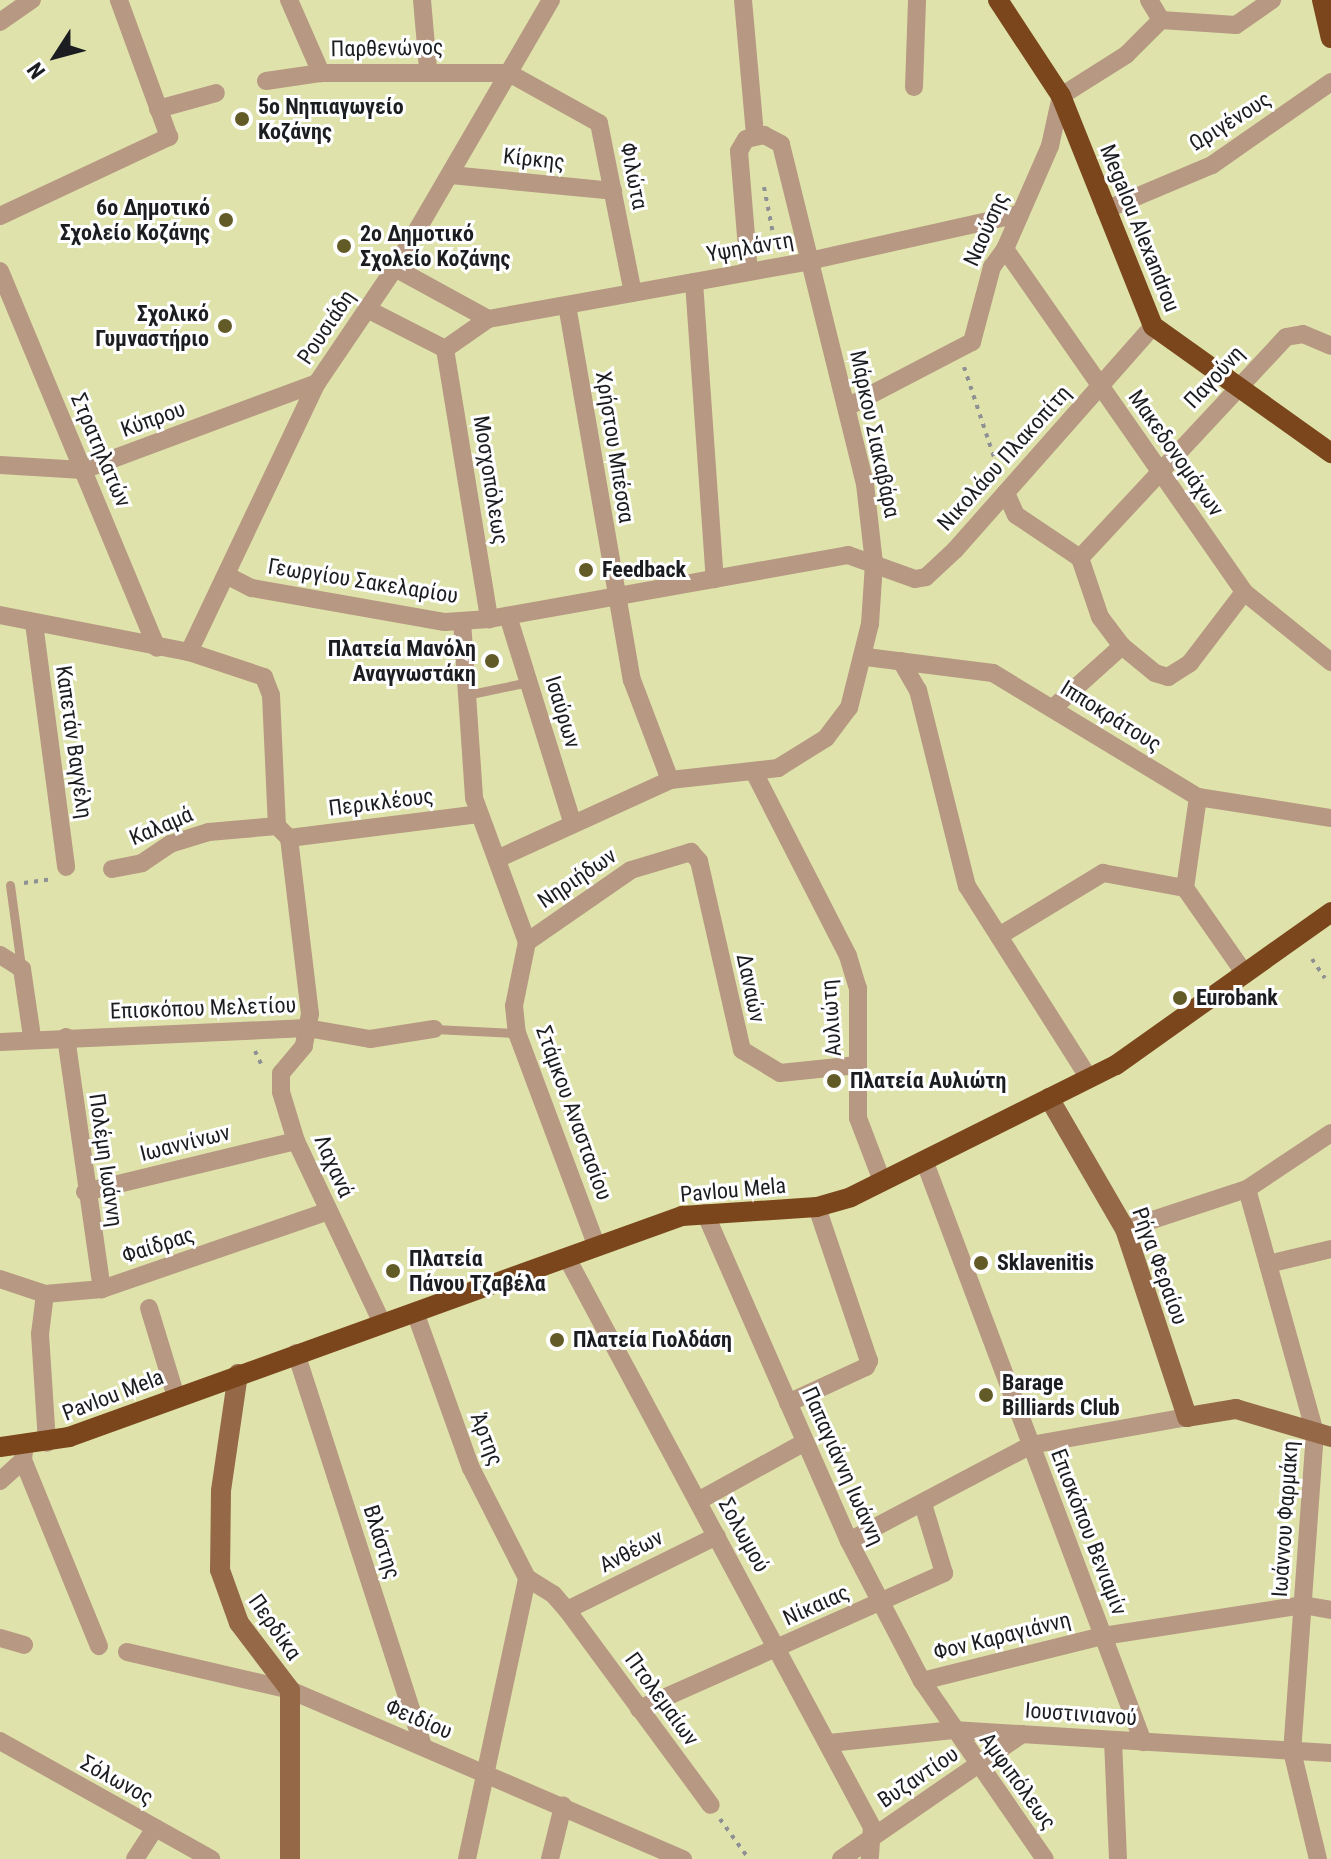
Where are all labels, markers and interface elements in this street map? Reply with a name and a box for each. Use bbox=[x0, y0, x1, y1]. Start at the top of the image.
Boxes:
north arrow bbox=[16, 16, 96, 96]
street label: Παρθενώνος bbox=[330, 34, 444, 62]
text: N bbox=[22, 58, 50, 83]
street label: Ωριγένους bbox=[1184, 86, 1276, 156]
place label: 5ο Νηπιαγωγείο Κοζάνης bbox=[258, 93, 404, 144]
marker: 5ο Νηπιαγωγείο Κοζάνης bbox=[233, 110, 251, 128]
street label: Φιλώτα bbox=[615, 140, 653, 212]
street label: Megalou Alexandrou bbox=[1094, 141, 1186, 315]
street label: Κίρκης bbox=[502, 143, 566, 175]
street label: Ναούσης bbox=[958, 188, 1014, 270]
place label: 6ο Δημοτικό Σχολείο Κοζάνης bbox=[60, 194, 210, 246]
marker: 6ο Δημοτικό Σχολείο Κοζάνης bbox=[217, 211, 235, 229]
place label: 2ο Δημοτικό Σχολείο Κοζάνης bbox=[360, 220, 510, 272]
street label: Υψηλάντη bbox=[704, 226, 796, 268]
marker: 2ο Δημοτικό Σχολείο Κοζάνης bbox=[335, 237, 353, 255]
street label: Ρουσιάδη bbox=[292, 285, 360, 369]
place label: Σχολικό Γυμναστήριο bbox=[95, 300, 209, 352]
marker: Σχολικό Γυμναστήριο bbox=[216, 317, 234, 335]
street label: Παγούνη bbox=[1178, 340, 1250, 414]
street label: Μάρκου Σιακαβάρα bbox=[844, 348, 906, 520]
street label: Χρήστου Μπέσσα bbox=[590, 369, 640, 525]
street label: Νικολάου Πλακοπίτη bbox=[932, 380, 1076, 536]
street label: Μακεδονομάχων bbox=[1123, 385, 1229, 521]
street label: Στρατηλατών bbox=[65, 389, 137, 511]
street label: Κύπρου bbox=[117, 395, 189, 443]
street label: Μοσχοπόλεως bbox=[468, 414, 514, 546]
street label: Γεωργίου Σακελαρίου bbox=[266, 553, 460, 609]
place label: Feedback bbox=[602, 557, 686, 583]
marker: Feedback bbox=[577, 561, 595, 579]
place label: Πλατεία Μανόλη Αναγνωστάκη bbox=[328, 635, 476, 686]
marker: Πλατεία Μανόλη Αναγνωστάκη bbox=[483, 652, 501, 670]
street label: Καπετάν Βαγγέλη bbox=[50, 664, 98, 820]
street label: Ισαύρων bbox=[540, 673, 586, 751]
street label: Ιπποκράτους bbox=[1056, 675, 1166, 757]
street label: Περικλέους bbox=[327, 782, 435, 822]
street label: Καλαμά bbox=[125, 801, 197, 851]
street label: Νηριήδων bbox=[533, 842, 621, 914]
street label: Δαναών bbox=[731, 951, 771, 1025]
street label: Αυλιώτη bbox=[815, 979, 847, 1057]
place label: Eurobank bbox=[1196, 985, 1278, 1011]
marker: Eurobank bbox=[1171, 989, 1189, 1007]
street label: Επισκόπου Μελετίου bbox=[110, 992, 296, 1024]
street label: Στάμκου Αναστασίου bbox=[530, 1022, 618, 1204]
place label: Πλατεία Αυλιώτη bbox=[850, 1068, 1006, 1094]
marker: Πλατεία Αυλιώτη bbox=[825, 1072, 843, 1090]
street label: Πολέμη Ιωάννη bbox=[84, 1092, 128, 1228]
street label: Ιωαννίνων bbox=[137, 1119, 233, 1167]
street label: Λαχανά bbox=[309, 1131, 359, 1201]
street label: Pavlou Mela bbox=[679, 1172, 787, 1208]
street label: Ρήγα Φεραίου bbox=[1127, 1204, 1193, 1328]
street label: Φαίδρας bbox=[119, 1221, 197, 1269]
place label: Πλατεία Πάνου Τζαβέλα bbox=[409, 1245, 546, 1296]
place label: Sklavenitis bbox=[997, 1250, 1094, 1276]
marker: Sklavenitis bbox=[972, 1254, 990, 1272]
marker: Πλατεία Πάνου Τζαβέλα bbox=[384, 1262, 402, 1280]
place label: Πλατεία Γιολδάση bbox=[573, 1327, 732, 1353]
marker: Πλατεία Γιολδάση bbox=[548, 1331, 566, 1349]
street label: Pavlou Mela bbox=[59, 1364, 167, 1426]
place label: Barage Billiards Club bbox=[1002, 1369, 1120, 1420]
street label: Παπαγιάννη Ιωάννη bbox=[796, 1383, 890, 1549]
marker: Barage Billiards Club bbox=[977, 1386, 995, 1404]
street label: Άρτης bbox=[465, 1409, 509, 1469]
street label: Ιωάννου Φαρμάκη bbox=[1266, 1440, 1304, 1598]
street label: Επισκόπου Βενιαμίν bbox=[1045, 1445, 1133, 1619]
street label: Σολωμού bbox=[713, 1493, 775, 1577]
street label: Βλάστης bbox=[358, 1502, 406, 1582]
street label: Ανθέων bbox=[595, 1524, 667, 1578]
street label: Νίκαιας bbox=[779, 1579, 853, 1631]
street label: Περδίκα bbox=[243, 1589, 307, 1665]
street label: Φον Καραγιάννη bbox=[931, 1606, 1073, 1666]
street label: Πτολεμαίων bbox=[619, 1647, 705, 1751]
street label: Φειδίου bbox=[382, 1693, 456, 1745]
street label: Ιουστινιανού bbox=[1024, 1697, 1138, 1731]
street label: Αμφιπόλεως bbox=[974, 1727, 1062, 1835]
street label: Βυζαντίου bbox=[873, 1741, 963, 1813]
street label: Σόλωνος bbox=[76, 1749, 158, 1811]

